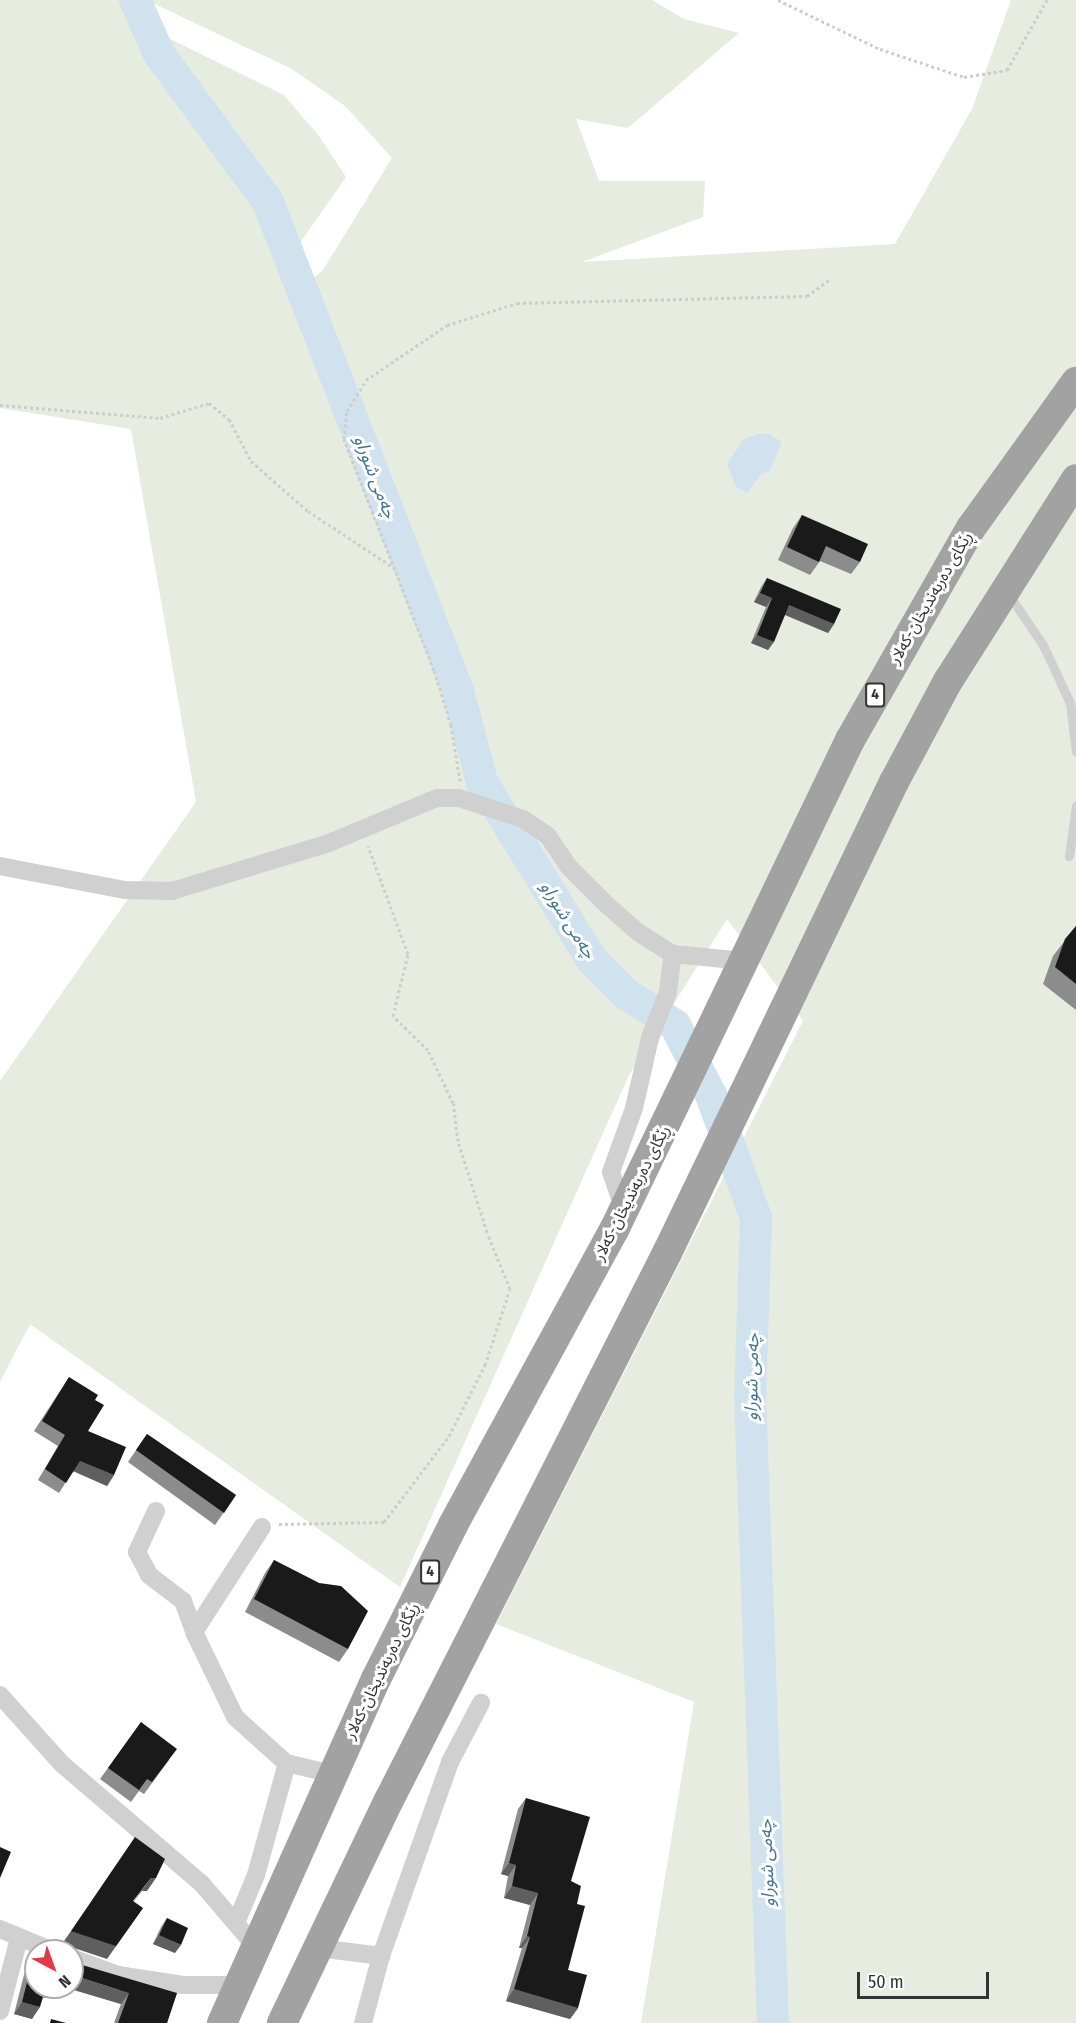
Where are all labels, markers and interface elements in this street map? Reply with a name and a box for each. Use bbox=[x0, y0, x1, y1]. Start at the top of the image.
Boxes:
water label: چەمی شوراو bbox=[349, 432, 401, 522]
street label: ڕێگای دەربەندیخان-کەلار bbox=[885, 529, 977, 667]
road number: 4 bbox=[864, 683, 886, 707]
water label: چەمی شوراو bbox=[536, 877, 600, 963]
street label: ڕێگای دەربەندیخان-کەلار bbox=[590, 1122, 674, 1264]
water label: چەمی شوراو bbox=[740, 1333, 764, 1421]
road number: 4 bbox=[420, 1560, 440, 1584]
street label: ڕێگای دەربەندیخان-کەلار bbox=[341, 1600, 423, 1742]
water label: چەمی شوراو bbox=[755, 1819, 779, 1907]
north arrow bbox=[24, 1939, 84, 1999]
scale bar bbox=[860, 1960, 992, 1998]
text: N bbox=[55, 1971, 75, 1992]
text: 50 m bbox=[868, 1971, 904, 1993]

